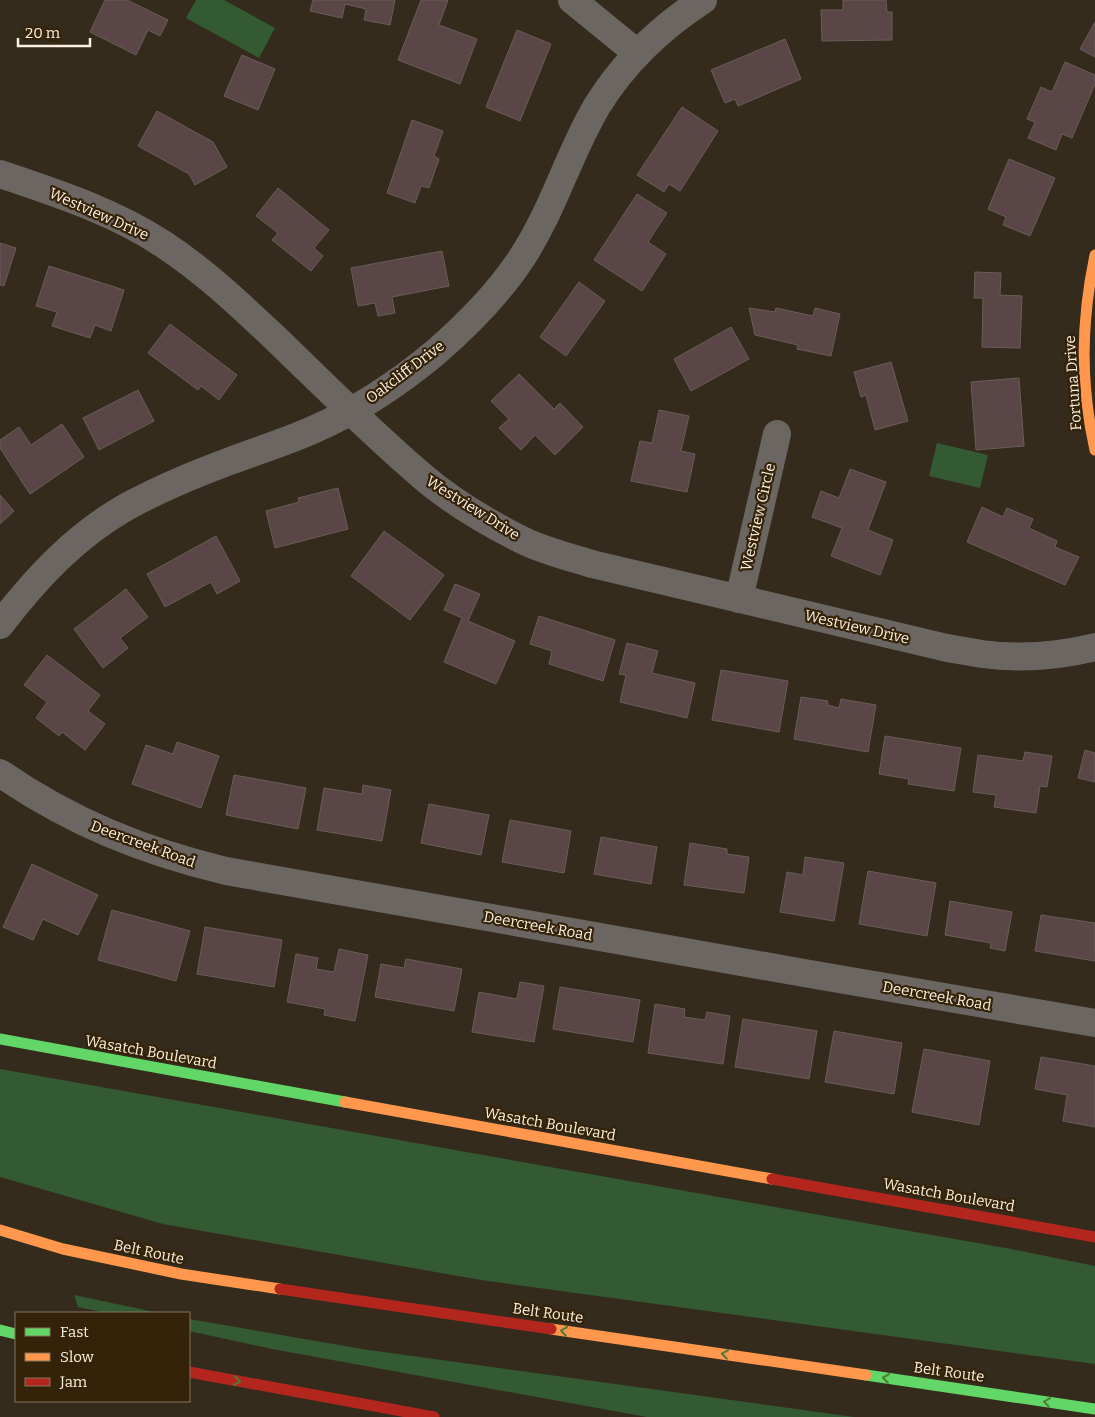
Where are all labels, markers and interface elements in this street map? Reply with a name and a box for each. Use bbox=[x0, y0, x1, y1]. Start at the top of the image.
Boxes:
scale bar bbox=[18, 15, 90, 47]
text: 20 m bbox=[25, 24, 61, 42]
street label: Westview Drive bbox=[46, 184, 152, 244]
street label: Fortuna Drive bbox=[1061, 335, 1085, 431]
street label: Oakcliff Drive bbox=[362, 337, 448, 407]
street label: Westview Circle bbox=[737, 461, 779, 573]
street label: Westview Drive bbox=[423, 472, 523, 544]
street label: Westview Drive bbox=[803, 606, 911, 648]
street label: Deercreek Road bbox=[88, 817, 198, 871]
street label: Deercreek Road bbox=[482, 908, 594, 944]
street label: Deercreek Road bbox=[881, 978, 993, 1014]
street label: Wasatch Boulevard bbox=[84, 1032, 218, 1072]
street label: Wasatch Boulevard bbox=[483, 1104, 617, 1144]
street label: Wasatch Boulevard bbox=[882, 1175, 1016, 1215]
street label: Belt Route bbox=[112, 1236, 186, 1268]
street label: Belt Route bbox=[511, 1299, 585, 1327]
legend bbox=[15, 1312, 190, 1402]
text: Fast bbox=[60, 1323, 89, 1341]
one-way arrow bbox=[560, 1326, 569, 1336]
text: Slow bbox=[60, 1348, 95, 1366]
one-way arrow bbox=[721, 1350, 730, 1360]
street label: Belt Route bbox=[912, 1358, 986, 1386]
text: Jam bbox=[59, 1373, 88, 1391]
one-way arrow bbox=[882, 1373, 890, 1384]
one-way arrow bbox=[232, 1375, 241, 1386]
one-way arrow bbox=[1042, 1397, 1051, 1407]

